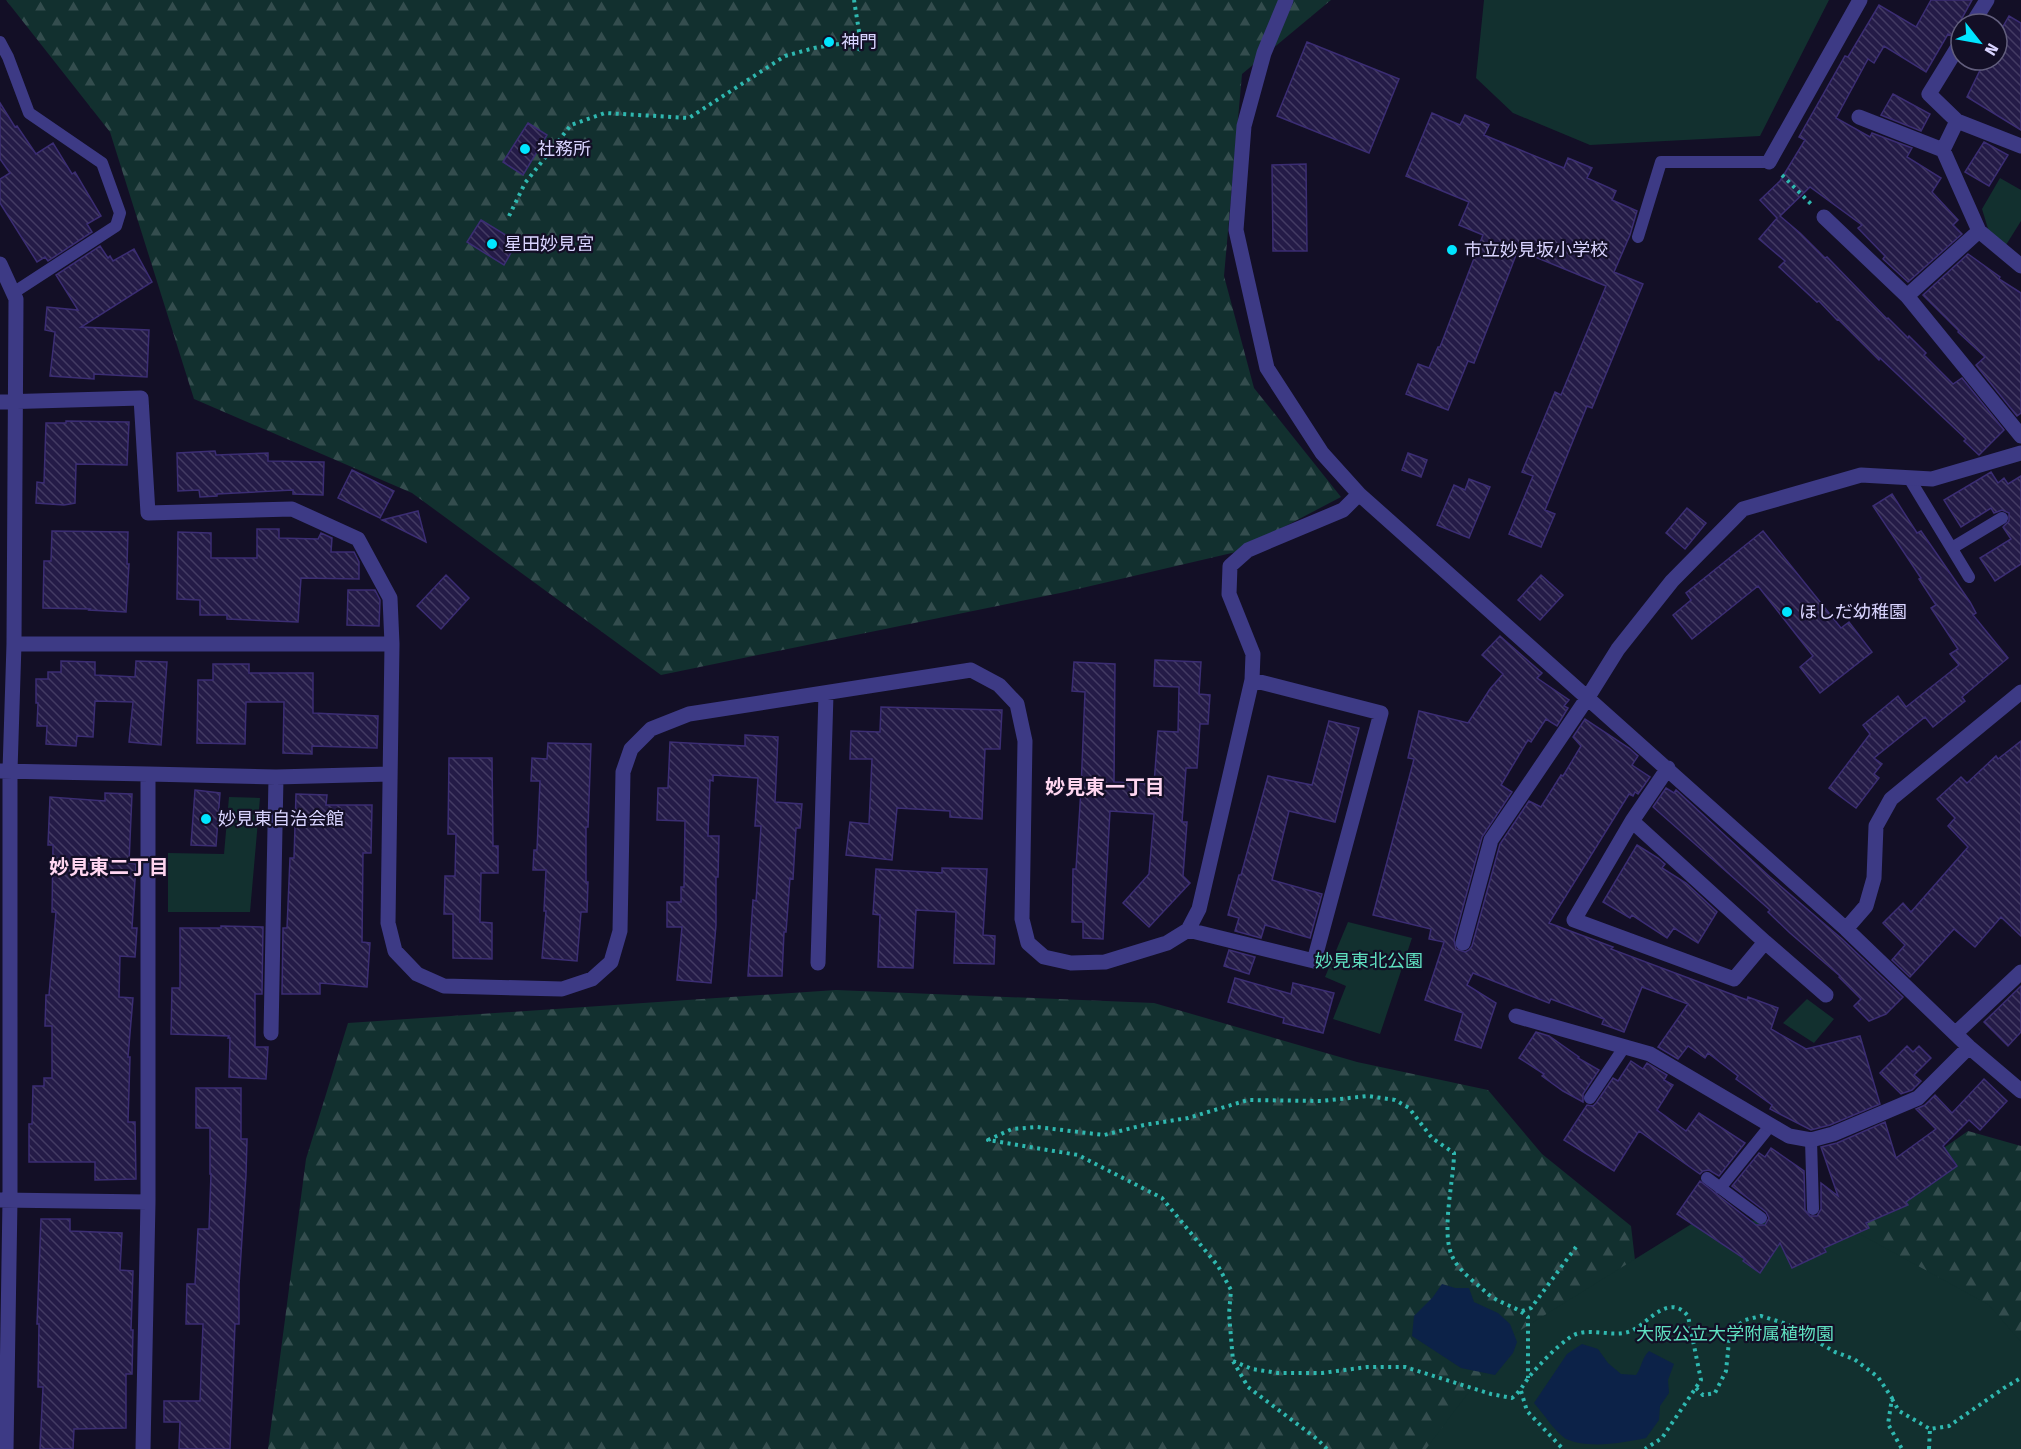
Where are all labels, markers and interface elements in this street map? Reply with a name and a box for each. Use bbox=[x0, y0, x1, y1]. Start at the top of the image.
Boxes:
north arrow bbox=[1949, 12, 2009, 72]
place label: 神門 bbox=[841, 31, 877, 53]
marker: 神門 bbox=[822, 35, 836, 49]
text: N bbox=[1981, 40, 2002, 59]
place label: 社務所 bbox=[537, 138, 591, 160]
marker: 社務所 bbox=[518, 142, 532, 156]
place label: 星田妙見宮 bbox=[504, 233, 594, 255]
marker: 星田妙見宮 bbox=[485, 237, 499, 251]
place label: 市立妙見坂小学校 bbox=[1464, 239, 1608, 261]
marker: 市立妙見坂小学校 bbox=[1445, 243, 1459, 257]
place label: ほしだ幼稚園 bbox=[1799, 601, 1907, 623]
marker: ほしだ幼稚園 bbox=[1780, 605, 1794, 619]
district label: 妙見東一丁目 bbox=[1045, 775, 1165, 799]
place label: 妙見東自治会館 bbox=[218, 808, 344, 830]
marker: 妙見東自治会館 bbox=[199, 812, 213, 826]
district label: 妙見東二丁目 bbox=[49, 855, 169, 879]
park label: 妙見東北公園 bbox=[1315, 950, 1423, 972]
park label: 大阪公立大学附属植物園 bbox=[1636, 1323, 1834, 1345]

